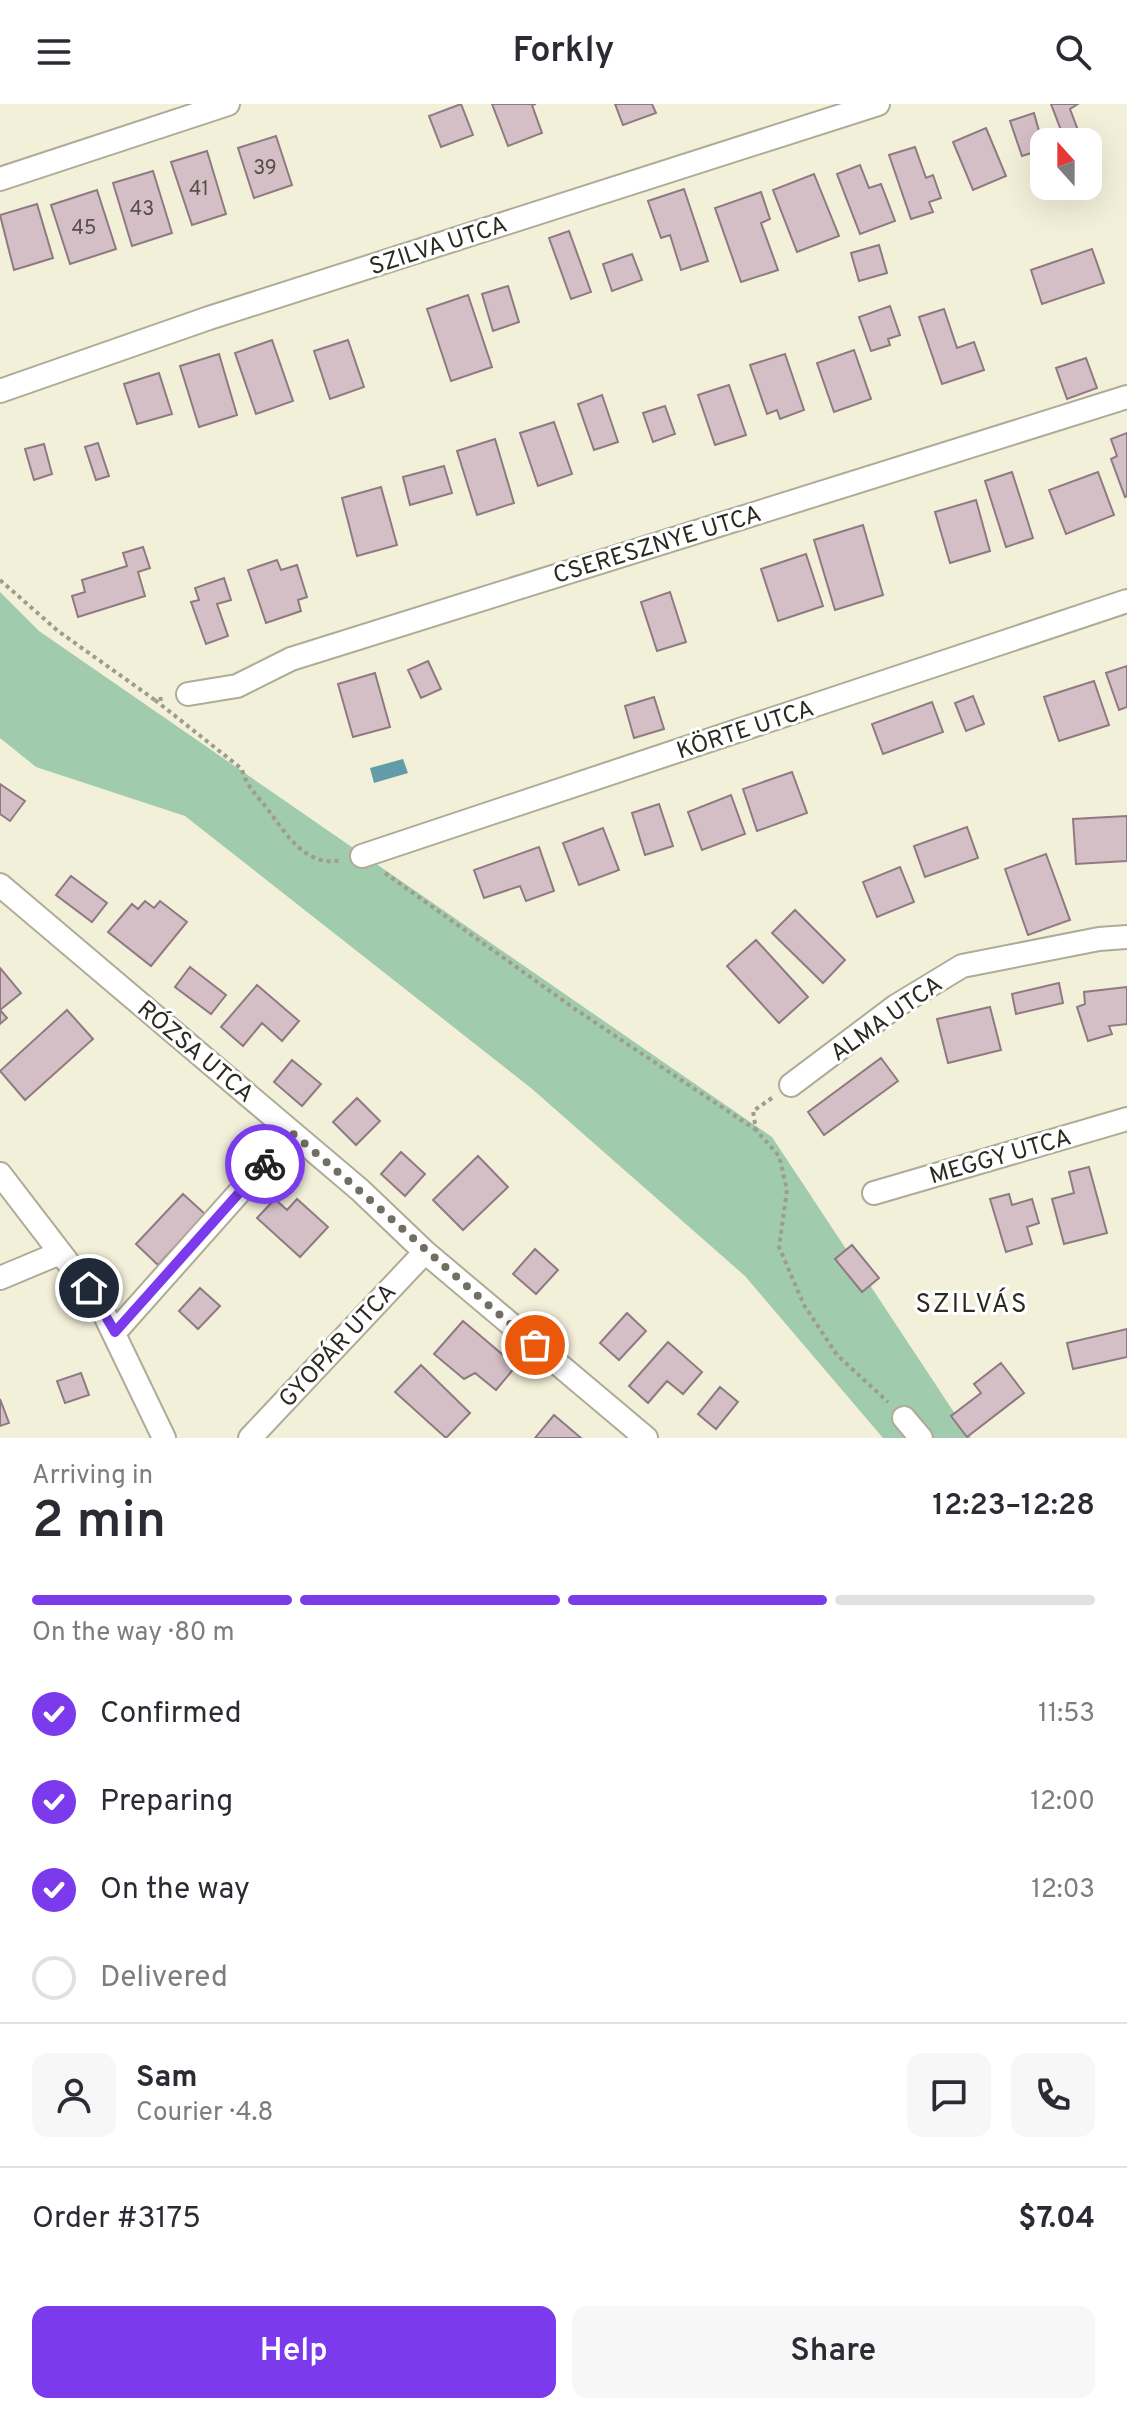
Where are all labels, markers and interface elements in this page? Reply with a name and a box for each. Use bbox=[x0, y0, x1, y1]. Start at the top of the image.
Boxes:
text: Forkly bbox=[512, 29, 615, 75]
icon: menu bbox=[32, 30, 76, 74]
icon: search bbox=[1051, 30, 1095, 74]
north arrow bbox=[1030, 128, 1102, 200]
map controls bbox=[1030, 128, 1102, 200]
house number: 39 bbox=[253, 156, 277, 182]
house number: 41 bbox=[189, 177, 209, 203]
house number: 43 bbox=[130, 197, 154, 223]
street label: SZILVA UTCA bbox=[366, 211, 511, 283]
house number: 45 bbox=[72, 216, 96, 242]
street label: CSERESZNYE UTCA bbox=[550, 500, 765, 592]
street label: KÖRTE UTCA bbox=[673, 693, 818, 767]
street label: ALMA UTCA bbox=[825, 970, 949, 1069]
street label: RÓZSA UTCA bbox=[130, 993, 261, 1110]
street label: MEGGY UTCA bbox=[926, 1123, 1075, 1192]
courier bbox=[225, 1124, 305, 1204]
icon: bike bbox=[243, 1142, 287, 1186]
pin bbox=[55, 1254, 123, 1322]
icon: home bbox=[67, 1266, 111, 1310]
street label: GYOPÁR UTCA bbox=[272, 1277, 404, 1415]
district label: SZILVÁS bbox=[916, 1287, 1028, 1322]
pin bbox=[501, 1311, 569, 1379]
icon: bag bbox=[513, 1323, 557, 1367]
text: Arriving in bbox=[32, 1460, 153, 1493]
text: 12:23–12:28 bbox=[932, 1488, 1095, 1525]
text: 2 min bbox=[32, 1490, 166, 1556]
text: On the way · 80 m bbox=[32, 1617, 235, 1650]
icon: check bbox=[32, 1692, 76, 1736]
text: Confirmed bbox=[100, 1696, 242, 1733]
text: 11:53 bbox=[1038, 1698, 1095, 1731]
icon: check bbox=[32, 1780, 76, 1824]
text: Preparing bbox=[100, 1784, 233, 1821]
text: 12:00 bbox=[1030, 1786, 1095, 1819]
icon: check bbox=[32, 1868, 76, 1912]
text: On the way bbox=[100, 1872, 250, 1909]
text: 12:03 bbox=[1031, 1874, 1095, 1907]
text: Delivered bbox=[100, 1960, 228, 1997]
button: person bbox=[32, 2053, 116, 2137]
button: chat bbox=[907, 2053, 991, 2137]
button: phone bbox=[1011, 2053, 1095, 2137]
text: Sam bbox=[136, 2060, 198, 2097]
text: Courier · 4.8 bbox=[136, 2097, 273, 2130]
text: Order #3175 bbox=[32, 2201, 201, 2238]
text: $7.04 bbox=[1018, 2201, 1095, 2238]
button: Help bbox=[32, 2306, 556, 2398]
button: Share bbox=[572, 2306, 1095, 2398]

